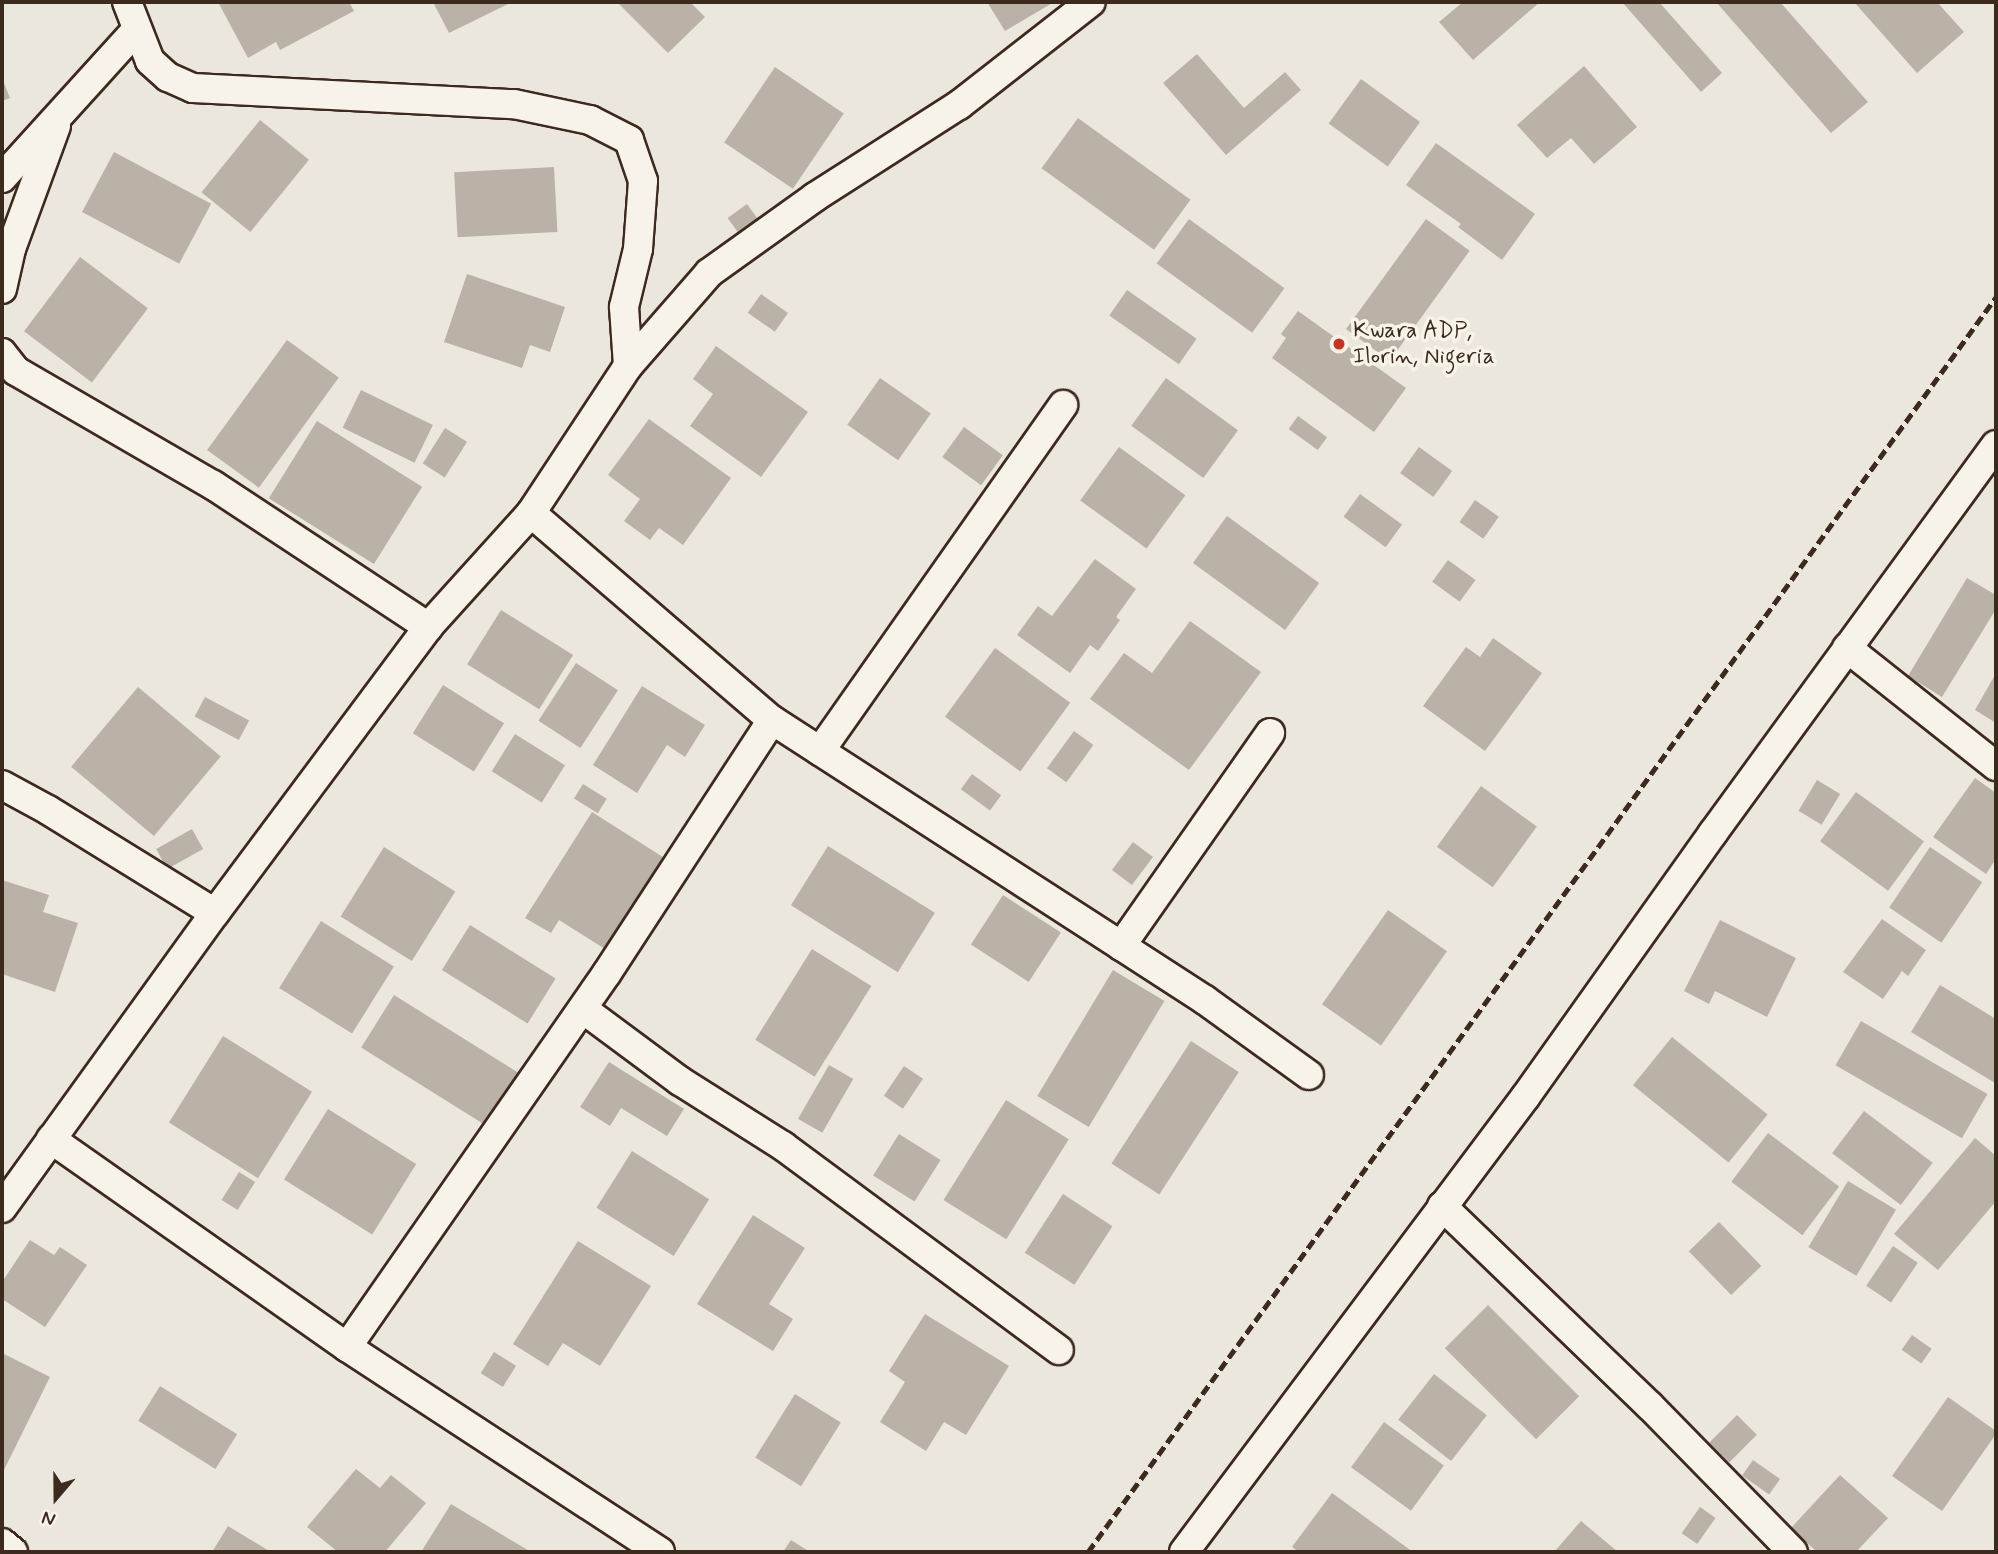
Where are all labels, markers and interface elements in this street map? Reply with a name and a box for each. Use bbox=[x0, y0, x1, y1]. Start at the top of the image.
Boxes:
place label: Kwara ADP, Ilorin, Nigeria bbox=[1353, 317, 1495, 371]
marker: Kwara ADP, Ilorin, Nigeria bbox=[1331, 336, 1347, 352]
north arrow bbox=[21, 1463, 91, 1533]
text: N bbox=[38, 1504, 59, 1532]

